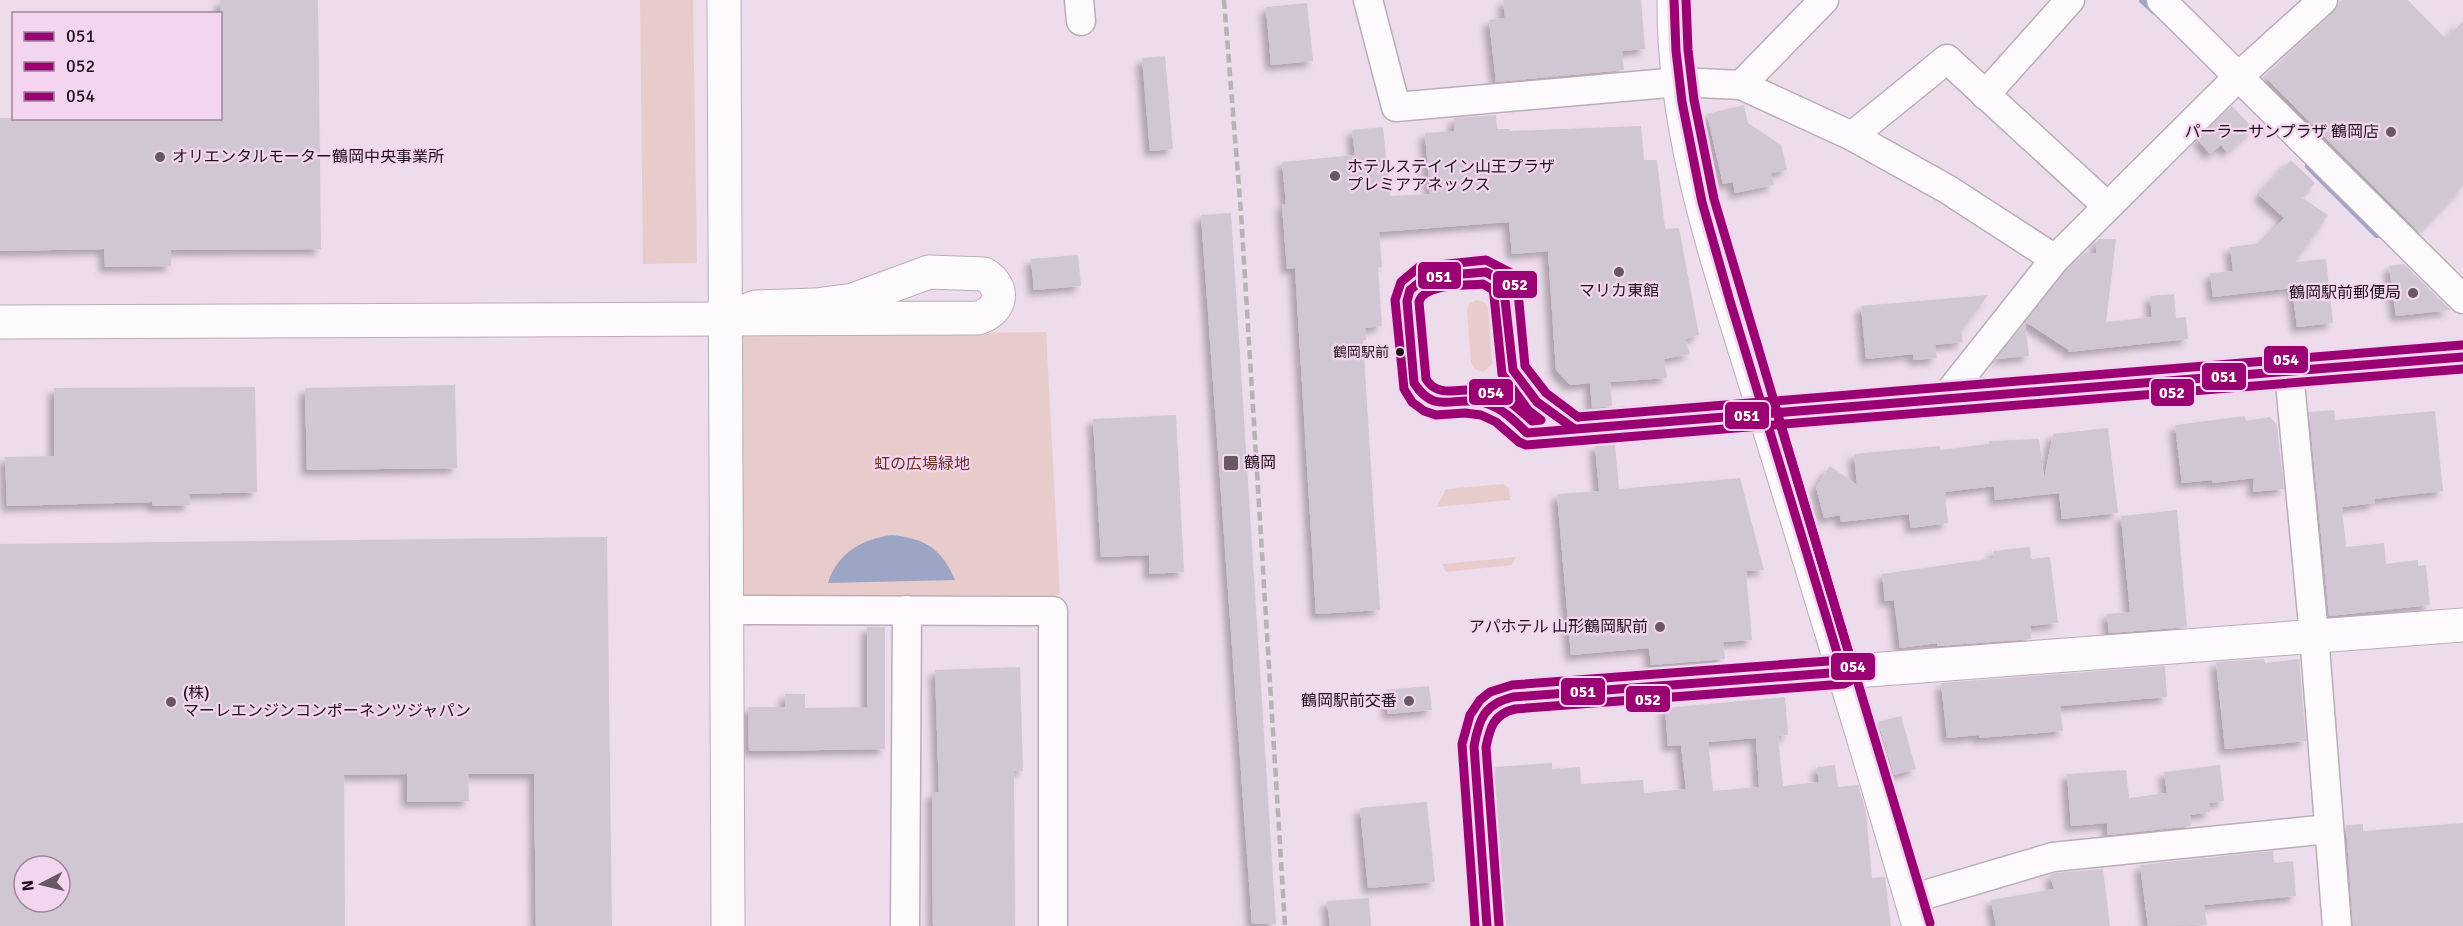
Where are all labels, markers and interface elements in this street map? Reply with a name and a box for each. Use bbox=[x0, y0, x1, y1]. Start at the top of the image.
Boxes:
legend bbox=[12, 12, 222, 120]
text: 051 bbox=[66, 25, 95, 47]
text: 052 bbox=[66, 55, 95, 77]
text: 054 bbox=[66, 85, 95, 107]
place label: パーラーサンプラザ 鶴岡店 bbox=[2184, 122, 2379, 142]
marker: パーラーサンプラザ 鶴岡店 bbox=[2384, 125, 2398, 139]
place label: オリエンタルモーター鶴岡中央事業所 bbox=[172, 147, 444, 167]
marker: オリエンタルモーター鶴岡中央事業所 bbox=[153, 150, 167, 164]
place label: ホテルステイイン山王プラザ プレミアアネックス bbox=[1347, 157, 1555, 195]
marker: ホテルステイイン山王プラザ プレミアアネックス bbox=[1328, 169, 1342, 183]
line badge: 051 bbox=[1417, 261, 1462, 290]
marker: マリカ東館 bbox=[1612, 265, 1626, 279]
text: 051 bbox=[1426, 267, 1452, 287]
line badge: 052 bbox=[1492, 270, 1538, 299]
text: 052 bbox=[1502, 275, 1528, 295]
place label: マリカ東館 bbox=[1579, 281, 1659, 301]
place label: 鶴岡駅前郵便局 bbox=[2289, 283, 2401, 303]
marker: 鶴岡駅前郵便局 bbox=[2406, 286, 2420, 300]
place label: 鶴岡駅前 bbox=[1333, 344, 1389, 361]
line badge: 054 bbox=[2263, 345, 2309, 374]
marker: 鶴岡駅前 bbox=[1394, 346, 1406, 358]
text: 054 bbox=[2273, 350, 2299, 370]
line badge: 051 bbox=[2201, 362, 2247, 391]
text: 051 bbox=[2211, 367, 2237, 387]
line badge: 054 bbox=[1468, 378, 1514, 406]
line badge: 052 bbox=[2150, 378, 2195, 407]
text: 054 bbox=[1478, 383, 1504, 403]
text: 052 bbox=[2159, 383, 2185, 403]
line badge: 051 bbox=[1724, 401, 1770, 430]
text: 051 bbox=[1734, 406, 1760, 426]
place label: 鶴岡 bbox=[1244, 453, 1276, 473]
park label: 虹の広場緑地 bbox=[874, 454, 970, 474]
marker: 鶴岡 bbox=[1222, 454, 1240, 472]
place label: アパホテル 山形鶴岡駅前 bbox=[1469, 617, 1648, 637]
marker: アパホテル 山形鶴岡駅前 bbox=[1653, 620, 1667, 634]
line badge: 054 bbox=[1830, 652, 1876, 681]
text: 054 bbox=[1840, 657, 1866, 677]
line badge: 051 bbox=[1560, 677, 1606, 706]
text: 051 bbox=[1570, 682, 1596, 702]
place label: (株) マーレエンジンコンポーネンツジャパン bbox=[183, 683, 471, 721]
line badge: 052 bbox=[1625, 685, 1671, 713]
text: 052 bbox=[1635, 690, 1661, 710]
place label: 鶴岡駅前交番 bbox=[1301, 691, 1397, 711]
marker: 鶴岡駅前交番 bbox=[1402, 694, 1416, 708]
marker: (株) マーレエンジンコンポーネンツジャパン bbox=[164, 695, 178, 709]
north arrow bbox=[12, 854, 72, 914]
text: N bbox=[18, 879, 39, 892]

